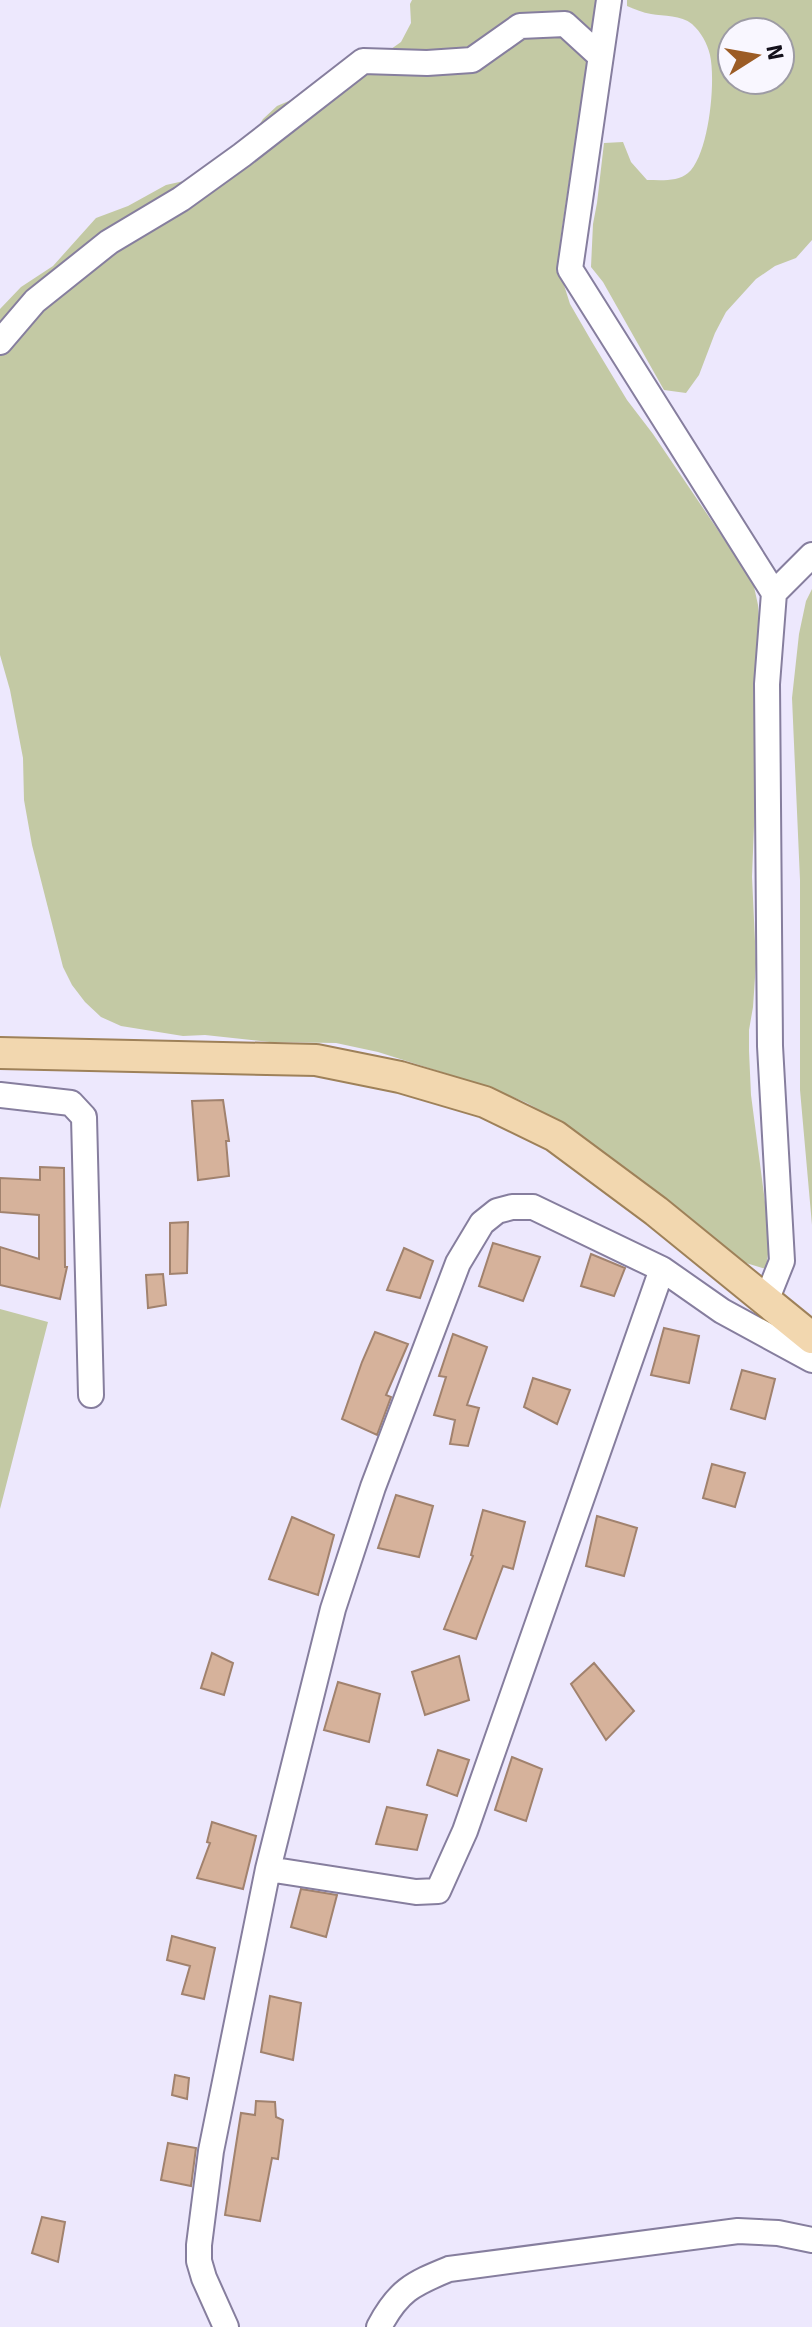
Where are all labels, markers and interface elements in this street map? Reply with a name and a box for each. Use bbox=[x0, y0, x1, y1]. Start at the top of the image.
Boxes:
north arrow bbox=[716, 16, 796, 96]
text: N bbox=[760, 42, 790, 62]

